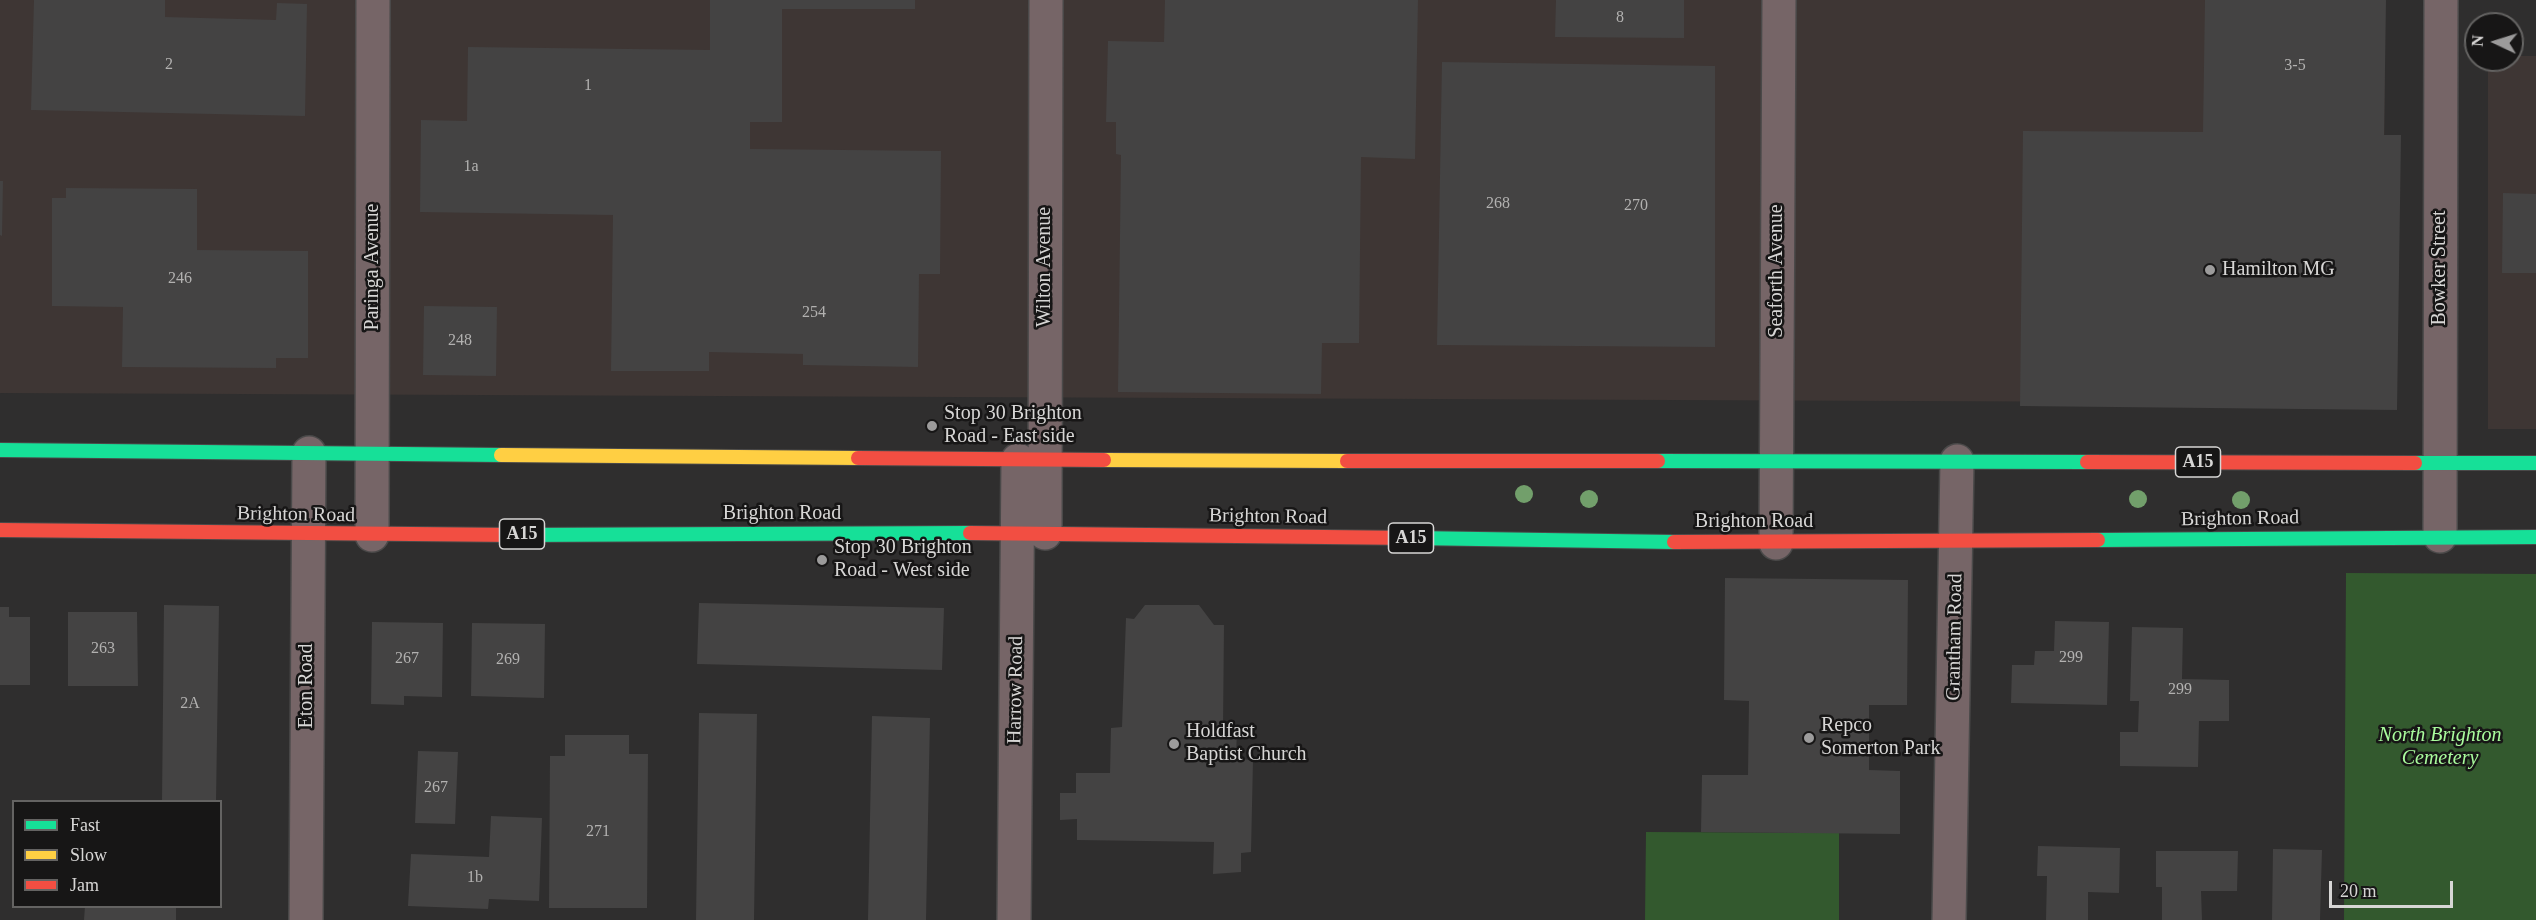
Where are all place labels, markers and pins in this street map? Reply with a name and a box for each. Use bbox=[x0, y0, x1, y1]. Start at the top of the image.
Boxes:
place label: Hamilton MG bbox=[2222, 258, 2335, 282]
marker: Hamilton MG bbox=[2203, 263, 2217, 277]
place label: Stop 30 Brighton Road - East side bbox=[944, 402, 1082, 449]
marker: Stop 30 Brighton Road - East side bbox=[925, 419, 939, 433]
place label: Stop 30 Brighton Road - West side bbox=[834, 536, 972, 583]
marker: Stop 30 Brighton Road - West side bbox=[815, 553, 829, 567]
place label: Repco Somerton Park bbox=[1821, 714, 1940, 761]
place label: Holdfast Baptist Church bbox=[1186, 720, 1307, 767]
marker: Repco Somerton Park bbox=[1802, 731, 1816, 745]
marker: Holdfast Baptist Church bbox=[1167, 737, 1181, 751]

